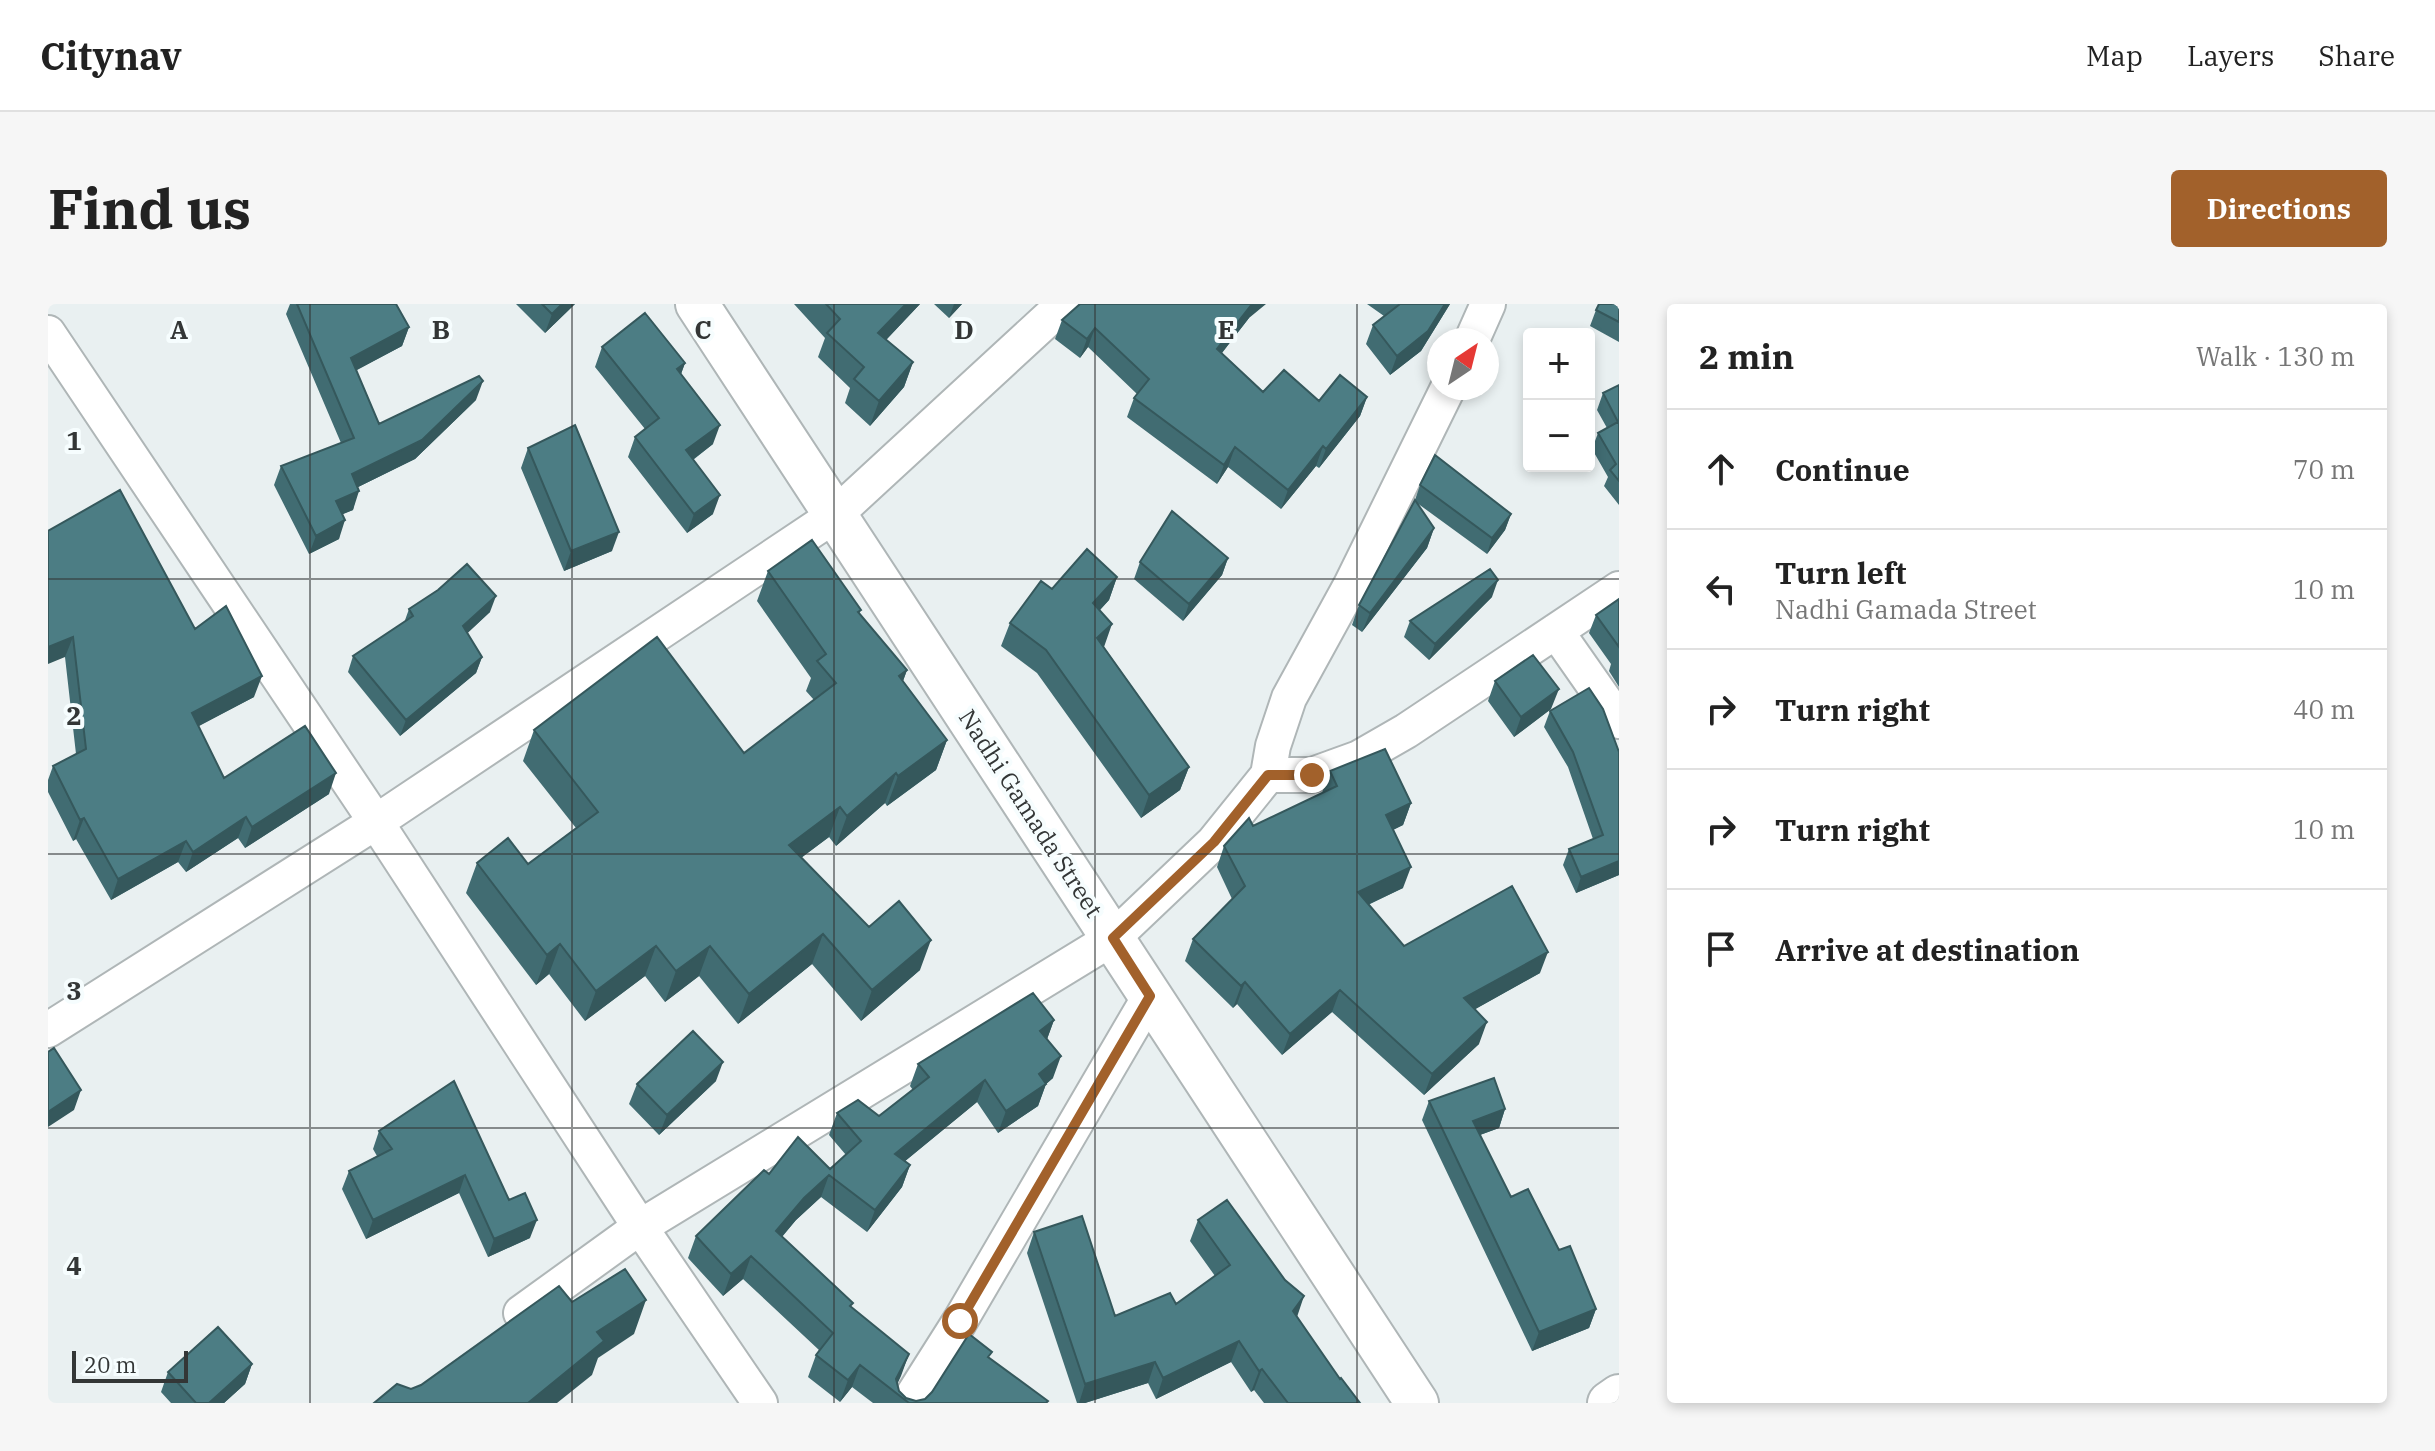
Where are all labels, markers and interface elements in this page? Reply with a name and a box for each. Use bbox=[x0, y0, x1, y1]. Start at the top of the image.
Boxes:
text: Citynav bbox=[40, 31, 182, 80]
text: Map bbox=[2086, 37, 2143, 74]
text: Layers bbox=[2187, 37, 2274, 74]
text: Share bbox=[2318, 37, 2395, 74]
button: Directions bbox=[2171, 170, 2387, 247]
text: Find us bbox=[48, 172, 251, 244]
text: A bbox=[170, 312, 188, 346]
text: B bbox=[432, 312, 450, 346]
text: C bbox=[694, 312, 712, 346]
text: D bbox=[954, 312, 974, 346]
text: E bbox=[1217, 312, 1235, 346]
north arrow bbox=[1427, 328, 1499, 400]
map controls bbox=[1523, 328, 1595, 472]
button: + bbox=[1523, 328, 1595, 400]
text: 2 min bbox=[1699, 334, 1794, 378]
text: Walk · 130 m bbox=[2196, 339, 2355, 373]
button: − bbox=[1523, 400, 1595, 472]
text: 1 bbox=[66, 423, 82, 457]
icon: ahead bbox=[1699, 447, 1743, 491]
text: Continue bbox=[1775, 450, 1910, 489]
text: 70 m bbox=[2293, 452, 2355, 486]
text: Turn left bbox=[1775, 553, 1907, 592]
icon: left bbox=[1699, 567, 1743, 611]
text: 10 m bbox=[2293, 572, 2355, 606]
text: Nadhi Gamada Street bbox=[1775, 592, 2037, 626]
icon: right bbox=[1699, 687, 1743, 731]
text: Turn right bbox=[1775, 690, 1930, 729]
text: 40 m bbox=[2293, 692, 2355, 726]
text: 2 bbox=[66, 698, 82, 732]
street label: Nadhi Gamada Street bbox=[952, 703, 1110, 923]
route end bbox=[1294, 757, 1330, 793]
icon: right bbox=[1699, 807, 1743, 851]
text: Turn right bbox=[1775, 810, 1930, 849]
text: 10 m bbox=[2293, 812, 2355, 846]
icon: arrive bbox=[1699, 927, 1743, 971]
text: Arrive at destination bbox=[1775, 930, 2080, 969]
text: 3 bbox=[66, 973, 82, 1007]
text: 4 bbox=[66, 1248, 82, 1282]
route start bbox=[942, 1303, 978, 1339]
scale bar bbox=[72, 1347, 188, 1383]
text: 20 m bbox=[84, 1350, 136, 1379]

